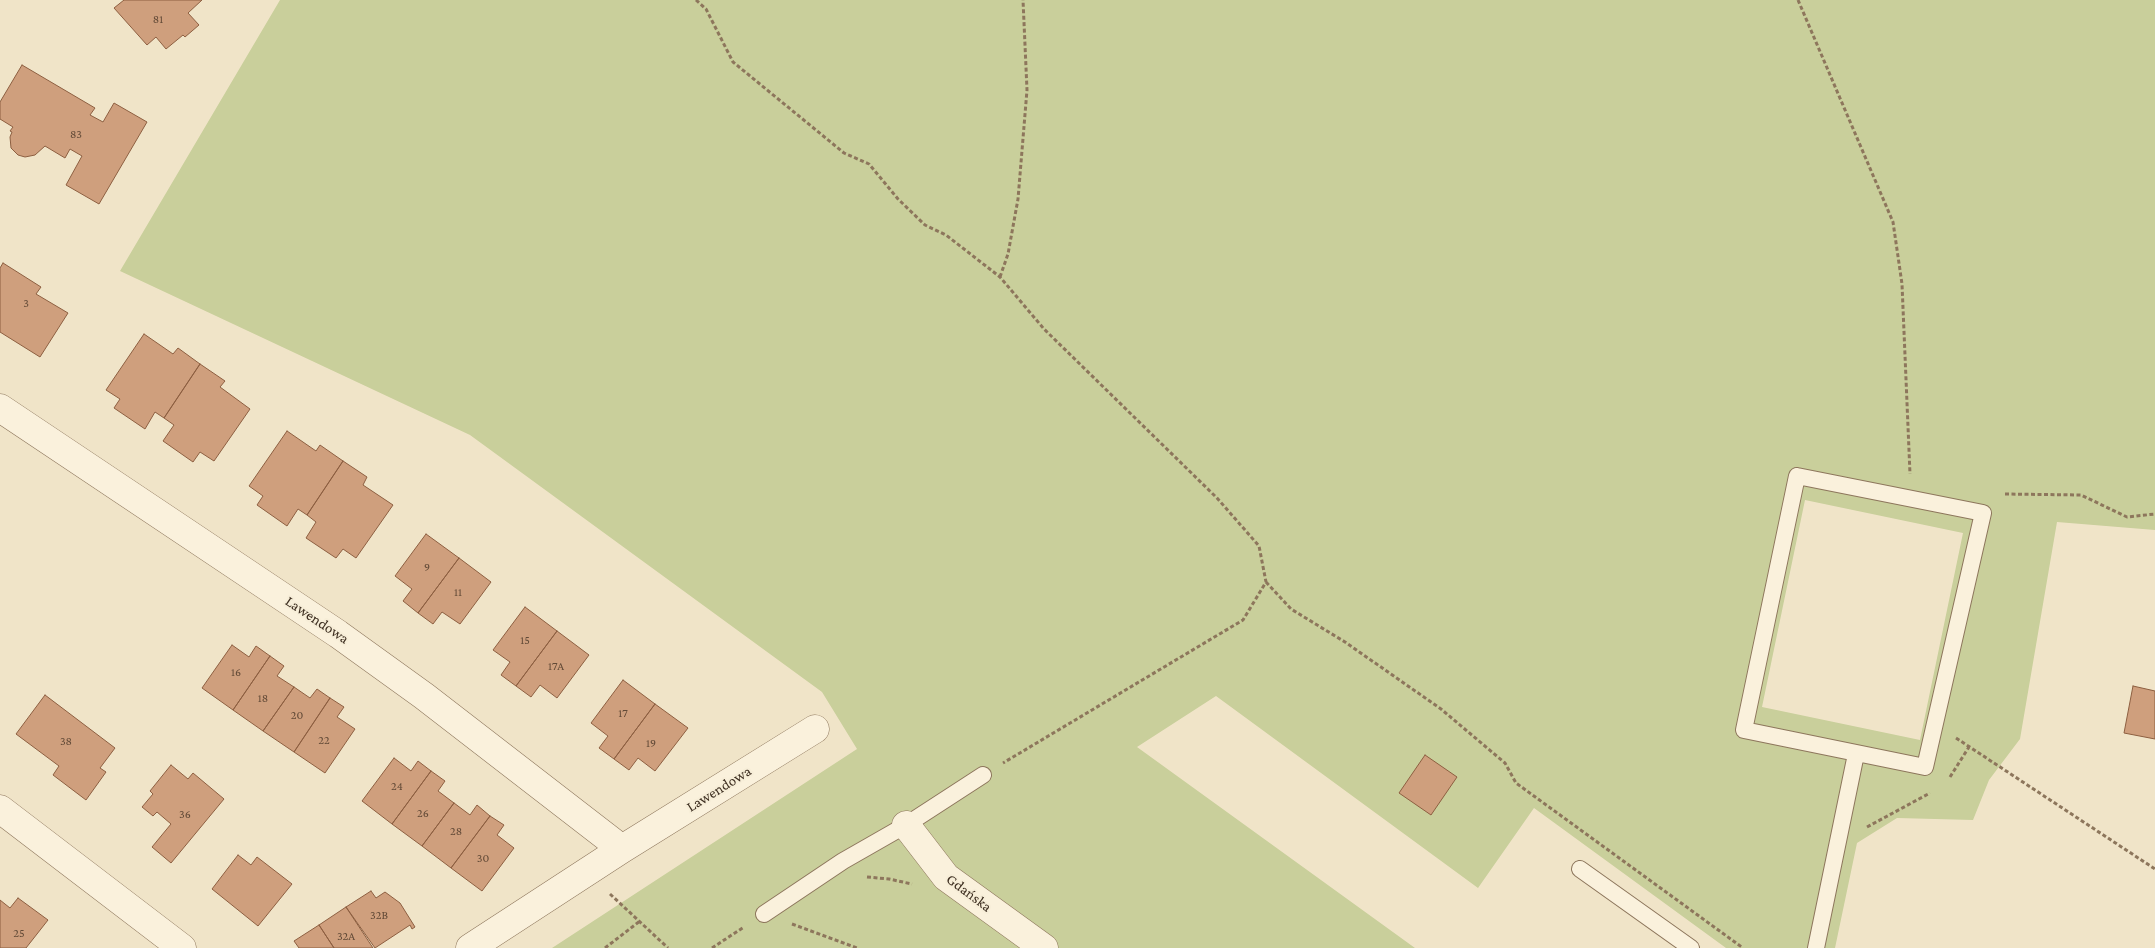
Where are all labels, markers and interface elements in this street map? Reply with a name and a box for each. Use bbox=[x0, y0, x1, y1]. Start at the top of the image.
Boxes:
house number: 81 bbox=[153, 12, 163, 26]
house number: 83 bbox=[70, 127, 82, 141]
house number: 3 bbox=[23, 296, 29, 310]
house number: 9 bbox=[424, 560, 430, 574]
house number: 11 bbox=[454, 585, 462, 599]
street label: Lawendowa bbox=[282, 592, 352, 648]
house number: 15 bbox=[520, 633, 530, 647]
house number: 17A bbox=[548, 659, 564, 673]
house number: 16 bbox=[231, 665, 241, 679]
house number: 18 bbox=[258, 691, 268, 705]
house number: 17 bbox=[618, 706, 628, 720]
house number: 20 bbox=[291, 708, 303, 722]
house number: 22 bbox=[318, 733, 330, 747]
house number: 38 bbox=[60, 734, 72, 748]
house number: 19 bbox=[646, 736, 656, 750]
street label: Lawendowa bbox=[683, 762, 755, 816]
house number: 24 bbox=[391, 779, 403, 793]
house number: 26 bbox=[417, 806, 429, 820]
house number: 36 bbox=[179, 807, 191, 821]
house number: 28 bbox=[450, 824, 462, 838]
house number: 30 bbox=[477, 851, 489, 865]
street label: Gdańska bbox=[943, 870, 995, 916]
house number: 32B bbox=[370, 908, 388, 922]
house number: 25 bbox=[13, 926, 25, 940]
house number: 32A bbox=[337, 929, 355, 943]

